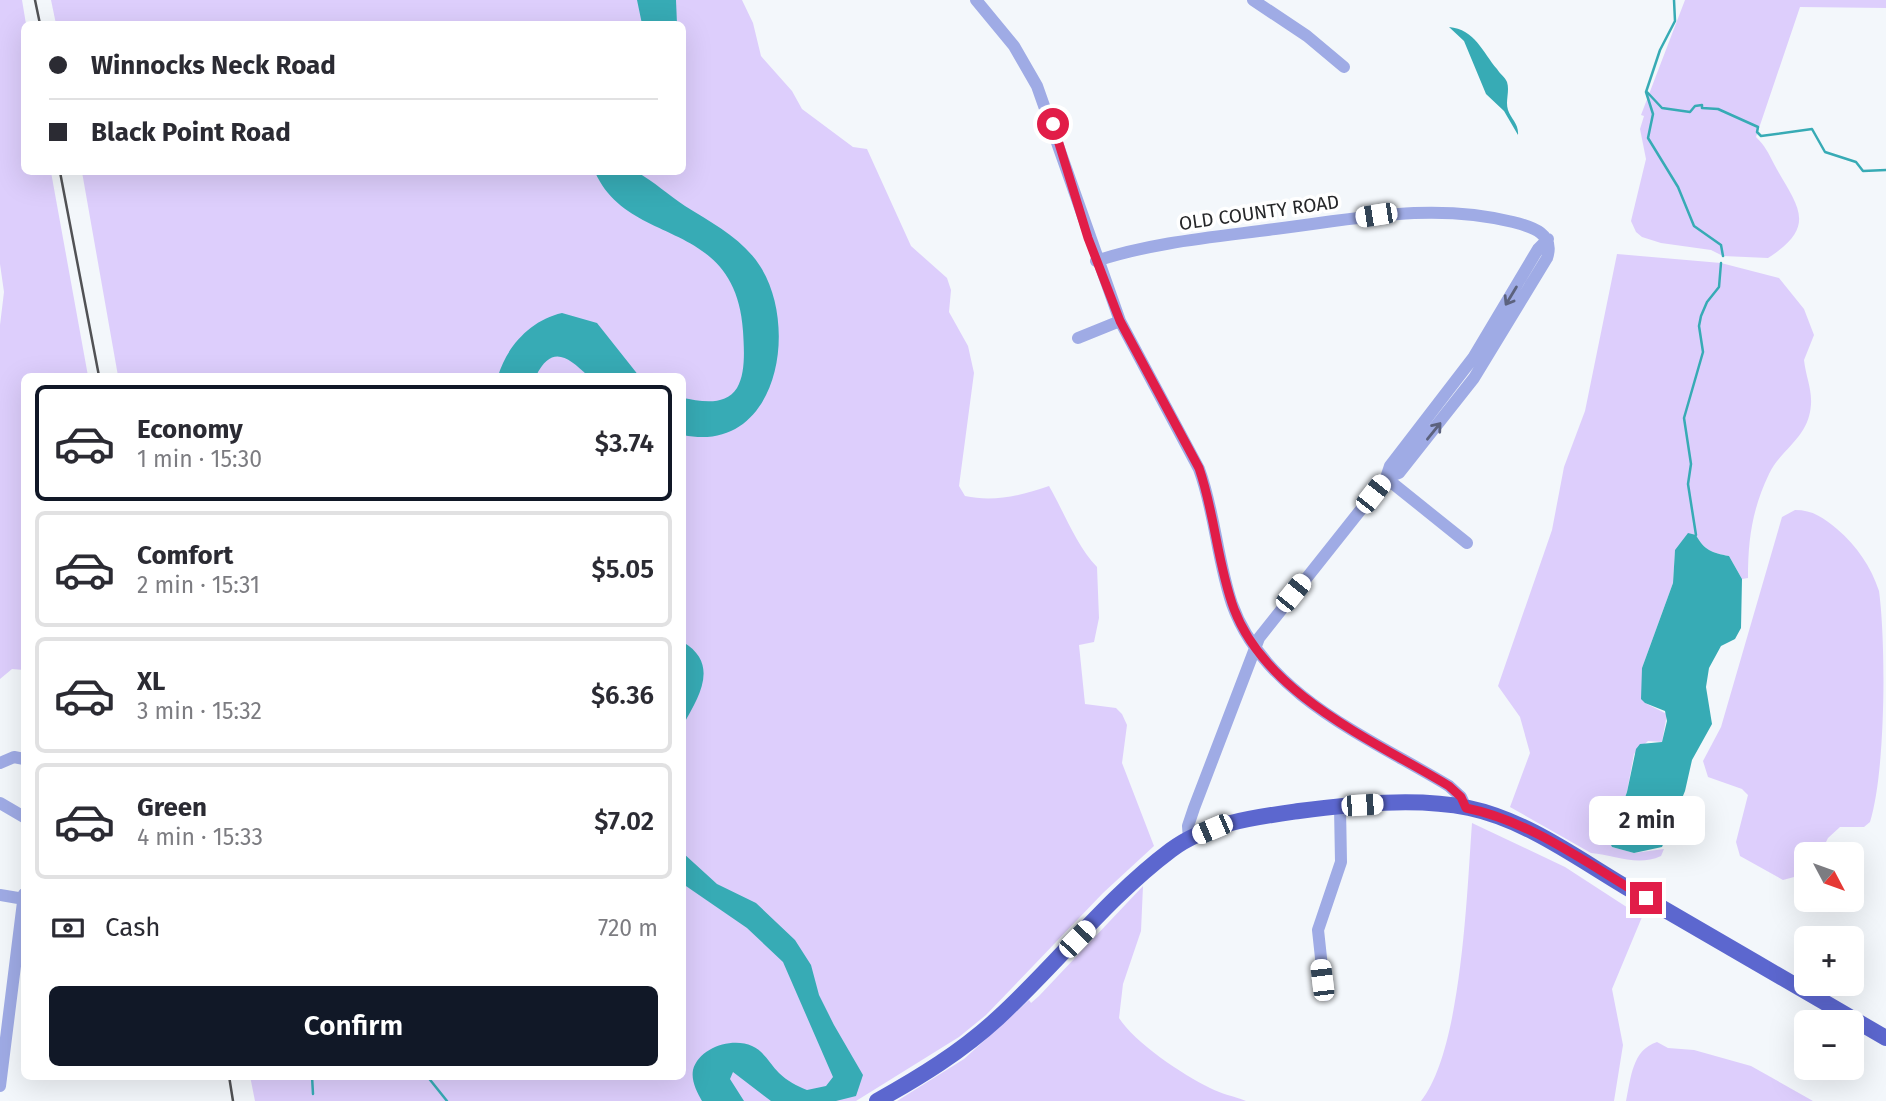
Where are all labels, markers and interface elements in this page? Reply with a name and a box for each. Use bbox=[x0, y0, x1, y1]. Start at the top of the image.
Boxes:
text: Winnocks Neck Road bbox=[91, 50, 336, 81]
route start bbox=[1037, 108, 1069, 140]
text: Black Point Road bbox=[91, 117, 291, 148]
street label: OLD COUNTY ROAD bbox=[1177, 190, 1341, 235]
car bbox=[1354, 201, 1399, 229]
one-way arrow bbox=[1503, 285, 1517, 305]
icon: car bbox=[53, 412, 116, 475]
text: Economy bbox=[137, 414, 243, 445]
one-way arrow bbox=[1426, 422, 1441, 440]
text: $3.74 bbox=[595, 428, 654, 459]
text: 1 min · 15:30 bbox=[137, 445, 262, 473]
car bbox=[1352, 471, 1395, 517]
icon: car bbox=[53, 538, 116, 601]
text: Comfort bbox=[137, 540, 233, 571]
text: $5.05 bbox=[591, 554, 654, 585]
car bbox=[1272, 570, 1315, 616]
text: 2 min · 15:31 bbox=[137, 571, 260, 599]
icon: car bbox=[53, 664, 116, 727]
text: XL bbox=[137, 666, 165, 697]
text: $6.36 bbox=[591, 680, 654, 711]
text: 3 min · 15:32 bbox=[137, 697, 262, 725]
icon: car bbox=[53, 790, 116, 853]
text: Green bbox=[137, 792, 207, 823]
car bbox=[1341, 793, 1384, 817]
callout: 2 min bbox=[1588, 796, 1704, 846]
text: $7.02 bbox=[594, 806, 654, 837]
text: 2 min bbox=[1619, 806, 1675, 834]
car bbox=[1189, 811, 1236, 847]
text: 4 min · 15:33 bbox=[137, 823, 263, 851]
north arrow bbox=[1794, 842, 1864, 912]
map controls bbox=[1794, 842, 1864, 1080]
route end bbox=[1630, 882, 1662, 914]
icon: cash bbox=[49, 909, 87, 947]
text: Cash bbox=[105, 912, 161, 943]
text: 720 m bbox=[598, 914, 658, 942]
car bbox=[1055, 917, 1100, 961]
button: + bbox=[1794, 926, 1864, 996]
car bbox=[1310, 958, 1335, 1002]
button: Confirm bbox=[49, 986, 658, 1066]
button: − bbox=[1794, 1010, 1864, 1080]

